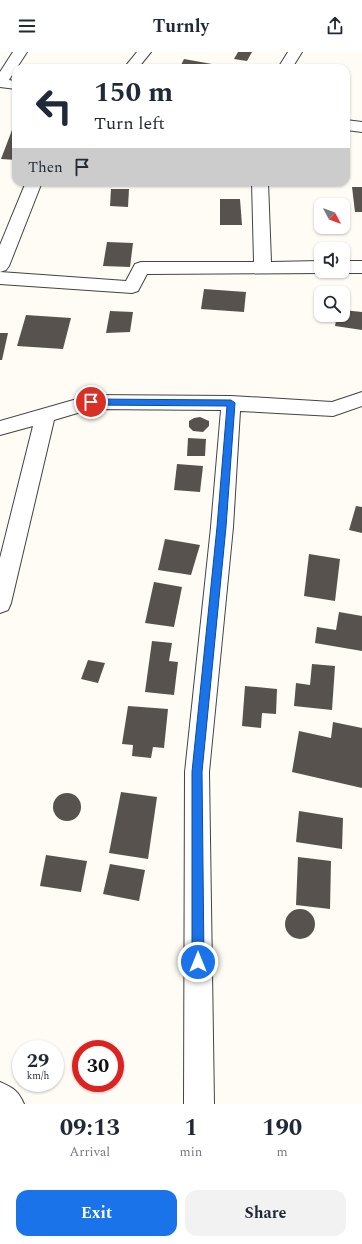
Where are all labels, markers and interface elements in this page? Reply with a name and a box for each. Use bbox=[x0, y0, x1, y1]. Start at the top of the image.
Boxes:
text: Turnly bbox=[153, 13, 209, 40]
icon: menu bbox=[16, 15, 38, 37]
icon: share bbox=[324, 15, 346, 37]
text: 150 m bbox=[94, 71, 173, 114]
icon: left bbox=[28, 80, 80, 132]
text: Turn left bbox=[94, 110, 165, 137]
text: Then bbox=[28, 156, 63, 179]
icon: arrive bbox=[71, 156, 93, 178]
north arrow bbox=[314, 198, 350, 234]
map controls bbox=[314, 198, 350, 322]
button: sound bbox=[314, 242, 350, 278]
button: search bbox=[314, 286, 350, 322]
pin bbox=[74, 385, 108, 419]
icon: arrive bbox=[80, 391, 102, 413]
position arrow bbox=[177, 941, 219, 983]
speed limit sign: 30 bbox=[72, 1040, 124, 1092]
text: 29 bbox=[27, 1046, 49, 1076]
text: km/h bbox=[27, 1068, 49, 1084]
text: 09:13 bbox=[60, 1110, 120, 1146]
text: 1 bbox=[184, 1110, 198, 1146]
text: 190 bbox=[262, 1110, 302, 1146]
text: Arrival bbox=[70, 1142, 110, 1162]
text: min bbox=[180, 1142, 202, 1162]
text: m bbox=[277, 1142, 288, 1162]
button: Exit bbox=[16, 1190, 177, 1236]
button: Share bbox=[185, 1190, 346, 1236]

